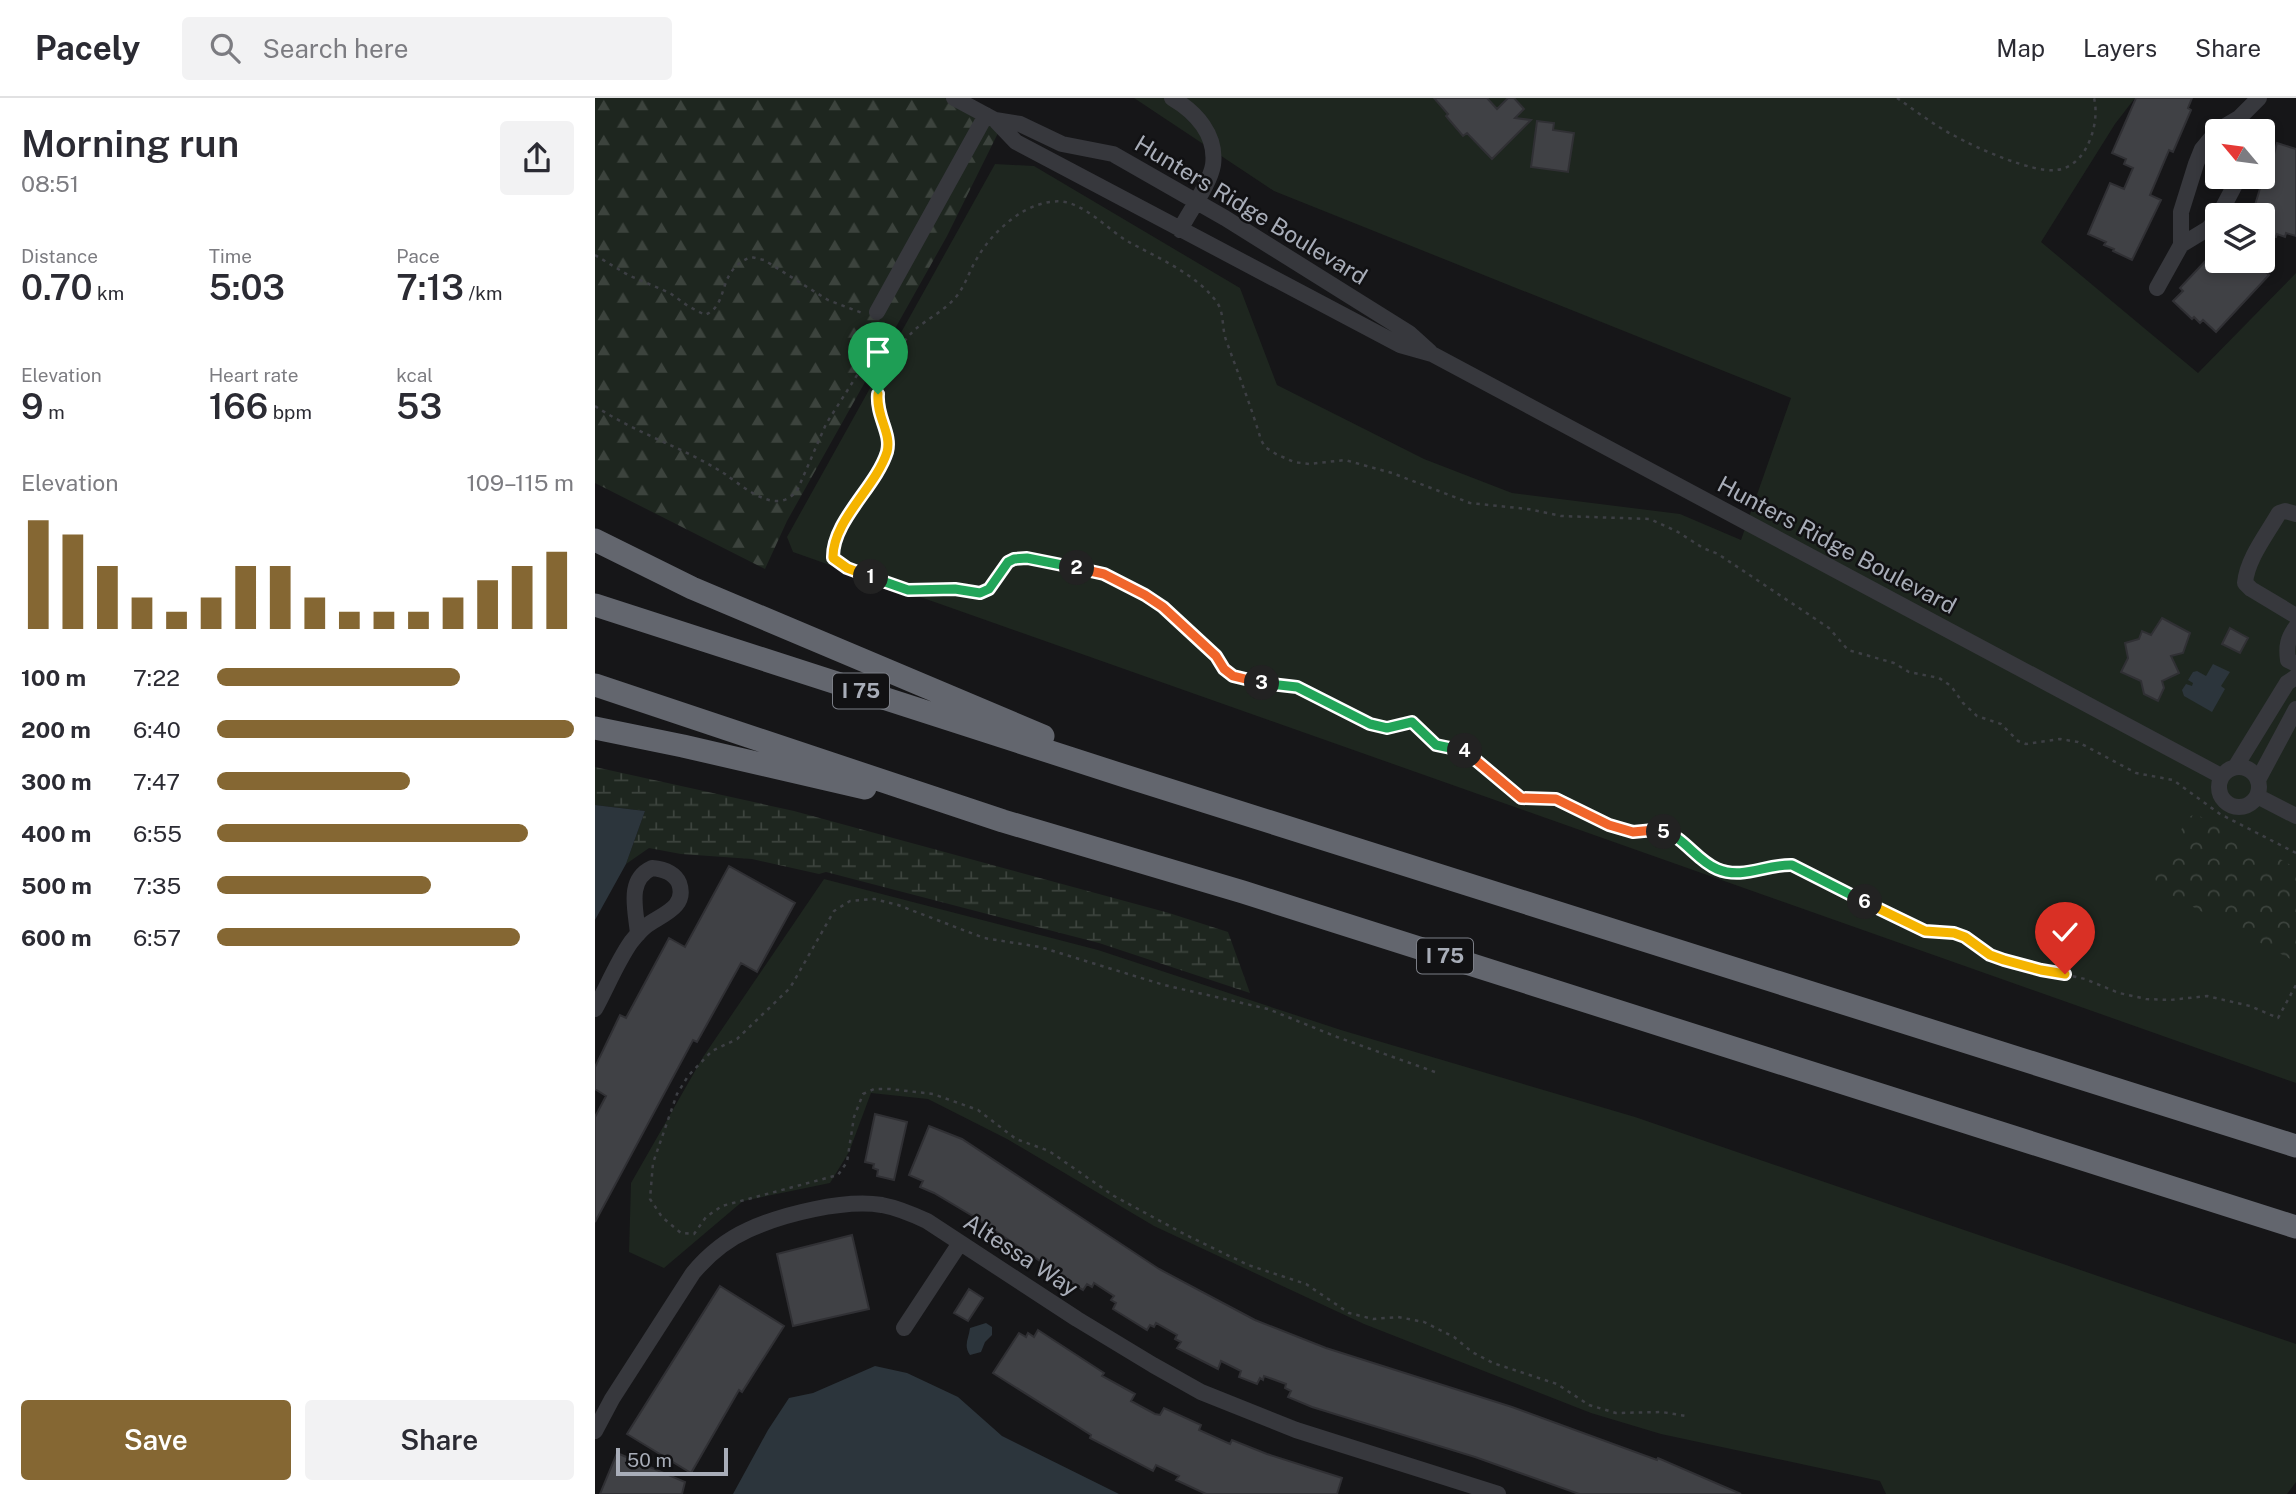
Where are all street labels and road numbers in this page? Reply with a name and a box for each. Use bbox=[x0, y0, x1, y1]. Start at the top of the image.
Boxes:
street label: Hunters Ridge Boulevard bbox=[1130, 129, 1372, 290]
street label: Hunters Ridge Boulevard bbox=[1713, 470, 1961, 619]
road number: I 75 bbox=[833, 674, 889, 708]
road number: I 75 bbox=[1417, 938, 1473, 974]
street label: Altessa Way bbox=[959, 1208, 1083, 1301]

